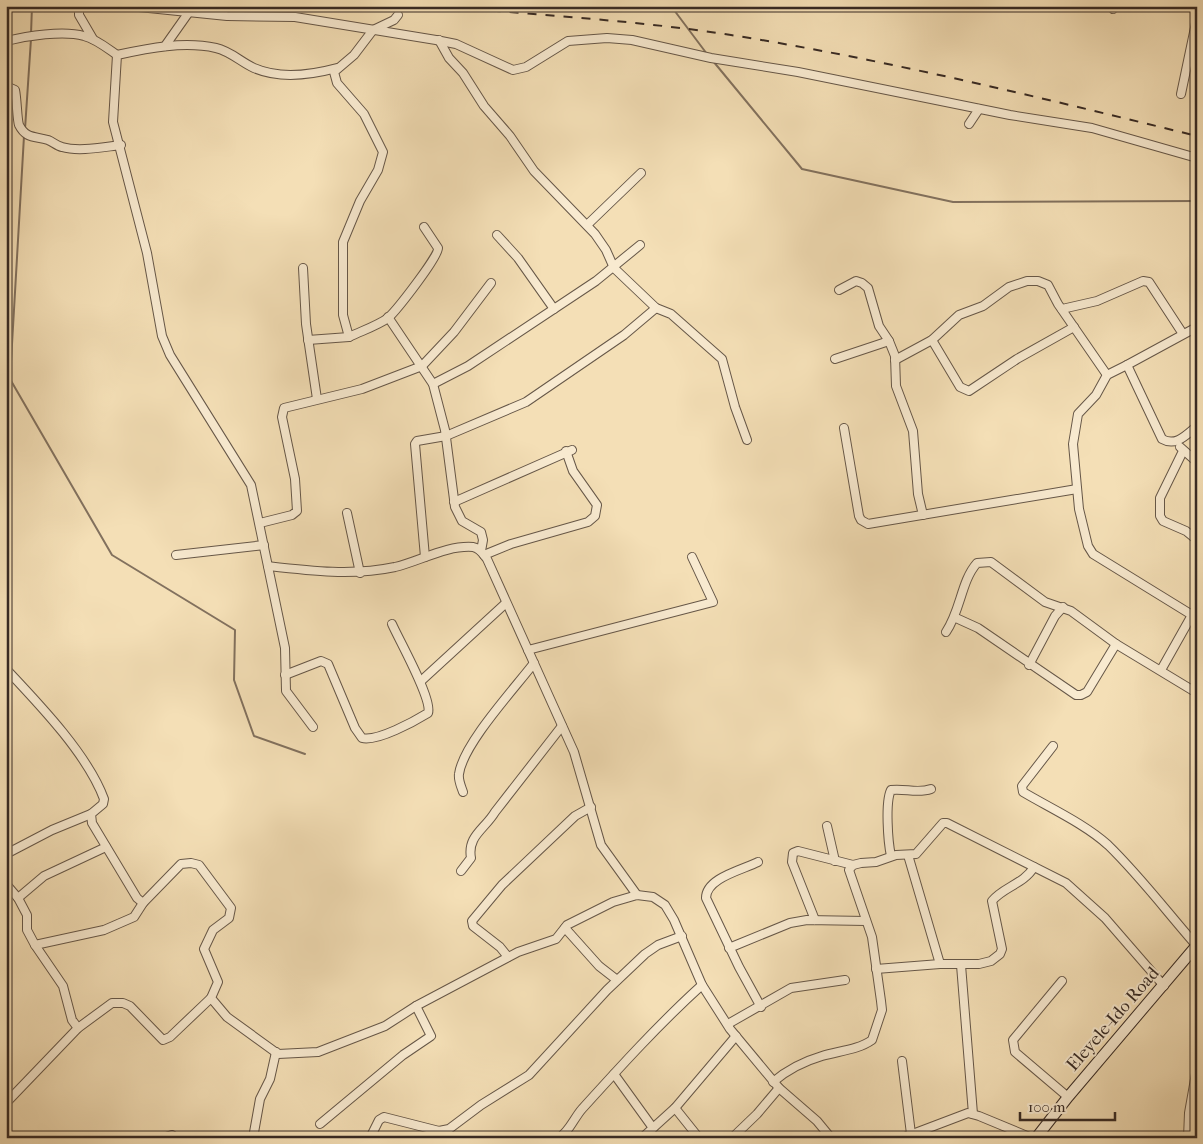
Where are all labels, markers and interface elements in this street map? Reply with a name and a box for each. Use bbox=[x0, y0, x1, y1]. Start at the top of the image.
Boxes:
street label: Eleyele-Ido Road bbox=[1062, 963, 1164, 1075]
scale bar bbox=[1020, 1089, 1116, 1121]
text: 100 m bbox=[1028, 1098, 1066, 1116]

